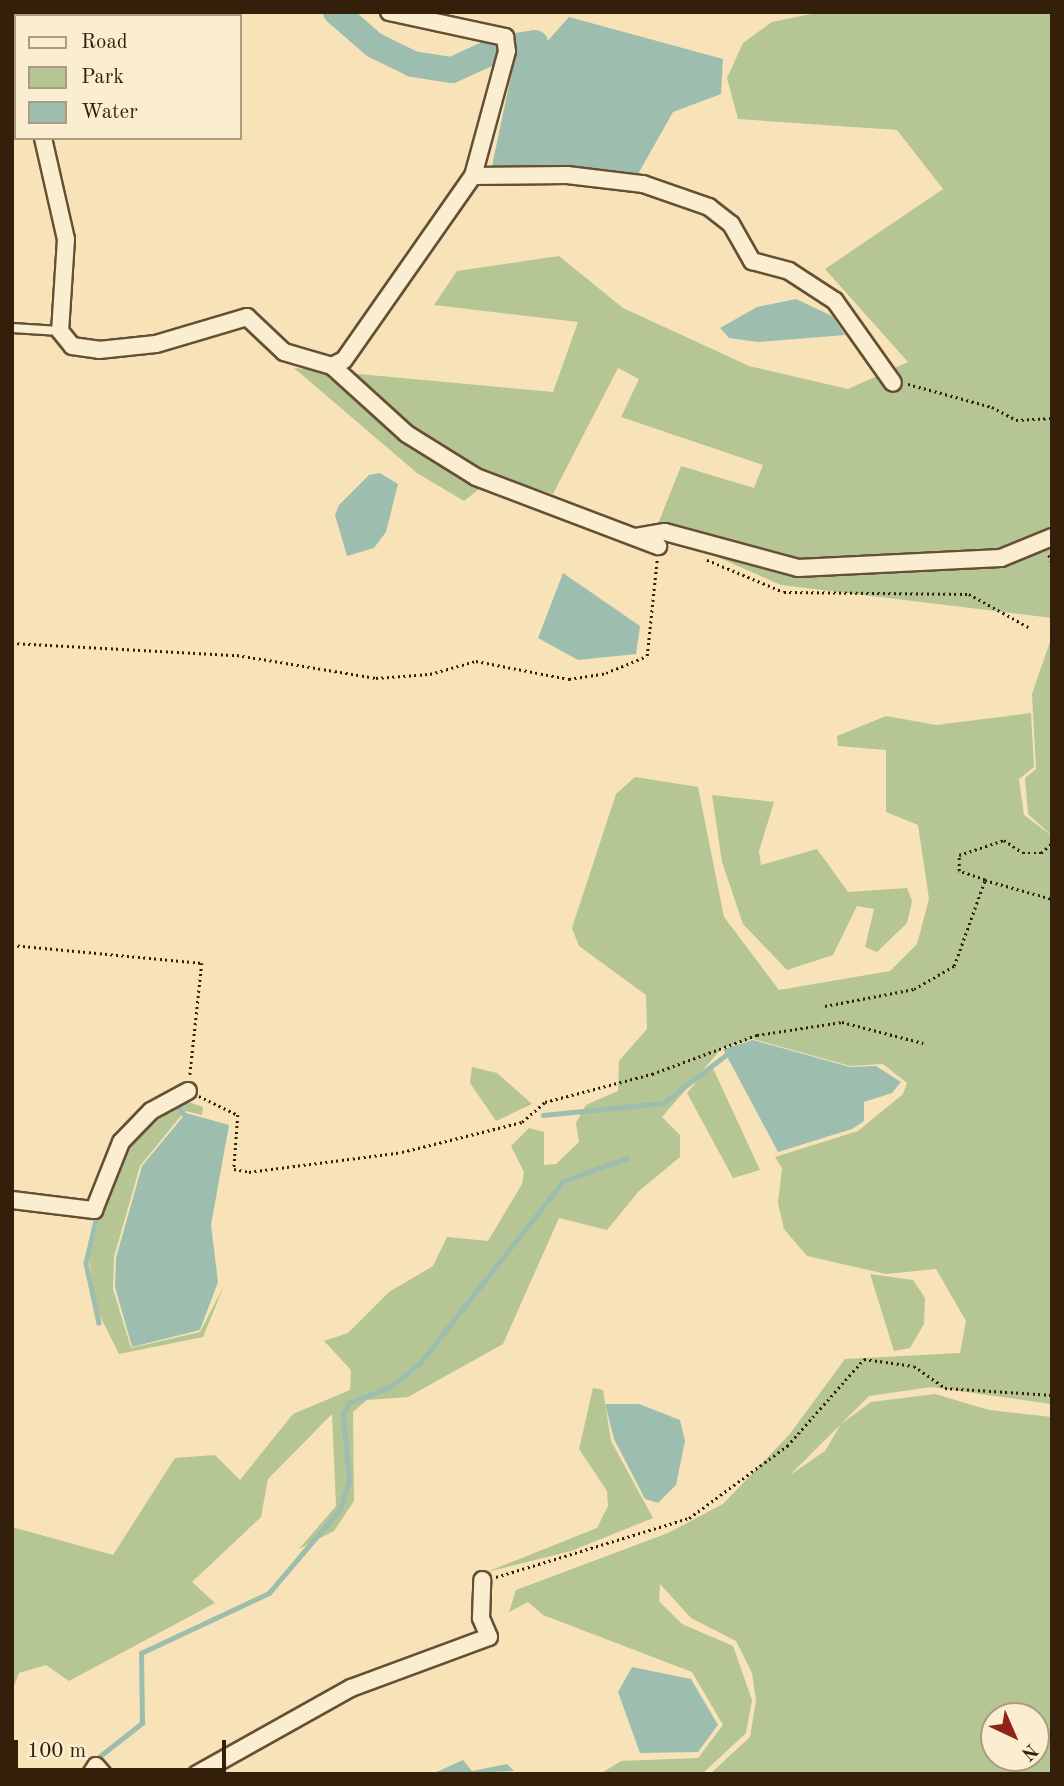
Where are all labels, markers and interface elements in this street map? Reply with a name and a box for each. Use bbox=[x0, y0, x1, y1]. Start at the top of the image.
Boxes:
legend bbox=[14, 14, 242, 140]
text: Road bbox=[81, 32, 128, 53]
text: Park bbox=[81, 67, 124, 88]
text: Water bbox=[81, 102, 138, 123]
north arrow bbox=[980, 1702, 1050, 1772]
scale bar bbox=[18, 1726, 229, 1770]
text: N bbox=[1017, 1739, 1040, 1763]
text: 100 m bbox=[27, 1741, 86, 1762]

